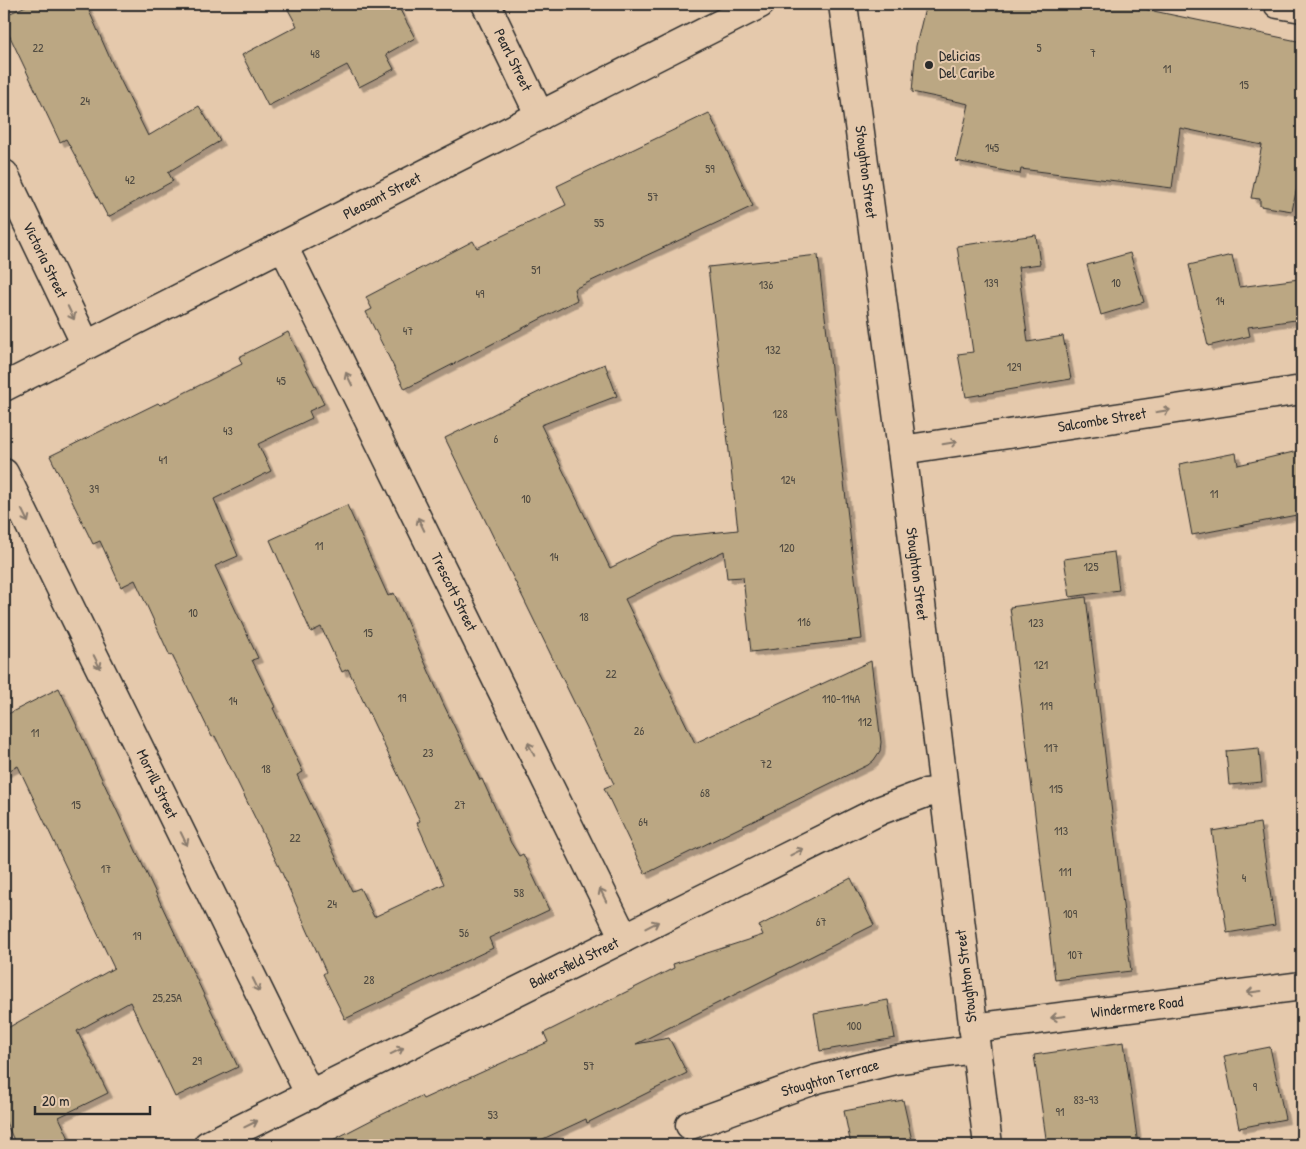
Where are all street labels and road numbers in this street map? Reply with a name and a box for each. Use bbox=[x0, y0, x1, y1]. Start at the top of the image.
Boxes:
street label: Pearl Street bbox=[489, 25, 538, 95]
street label: Stoughton Street bbox=[850, 124, 883, 220]
street label: Pleasant Street bbox=[339, 167, 425, 224]
street label: Victoria Street bbox=[18, 218, 73, 302]
street label: Salcombe Street bbox=[1056, 402, 1149, 437]
street label: Stoughton Street bbox=[901, 526, 934, 622]
street label: Trescott Street bbox=[426, 549, 483, 635]
street label: Morrill Street bbox=[132, 746, 184, 823]
street label: Stoughton Street bbox=[949, 928, 982, 1024]
street label: Bakersfield Street bbox=[525, 931, 623, 993]
street label: Windermere Road bbox=[1090, 990, 1184, 1023]
street label: Stoughton Terrace bbox=[779, 1054, 881, 1101]

